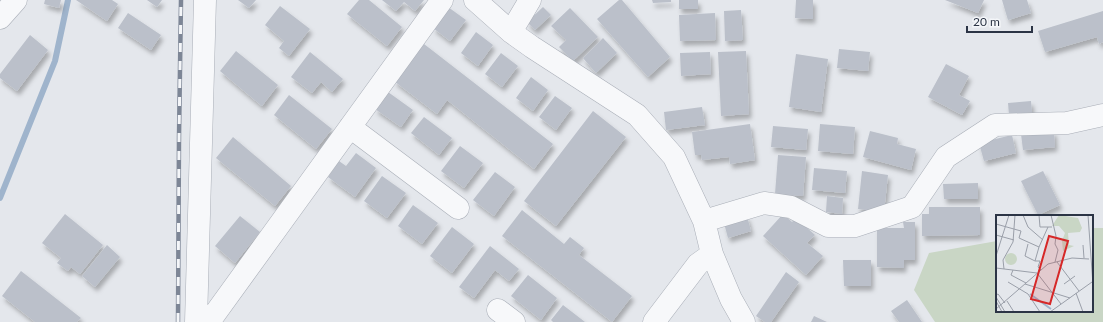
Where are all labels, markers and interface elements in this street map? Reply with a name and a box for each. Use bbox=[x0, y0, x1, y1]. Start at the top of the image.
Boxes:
scale bar bbox=[967, 8, 1032, 34]
text: 20 m bbox=[973, 14, 1000, 29]
inset map bbox=[996, 215, 1093, 312]

